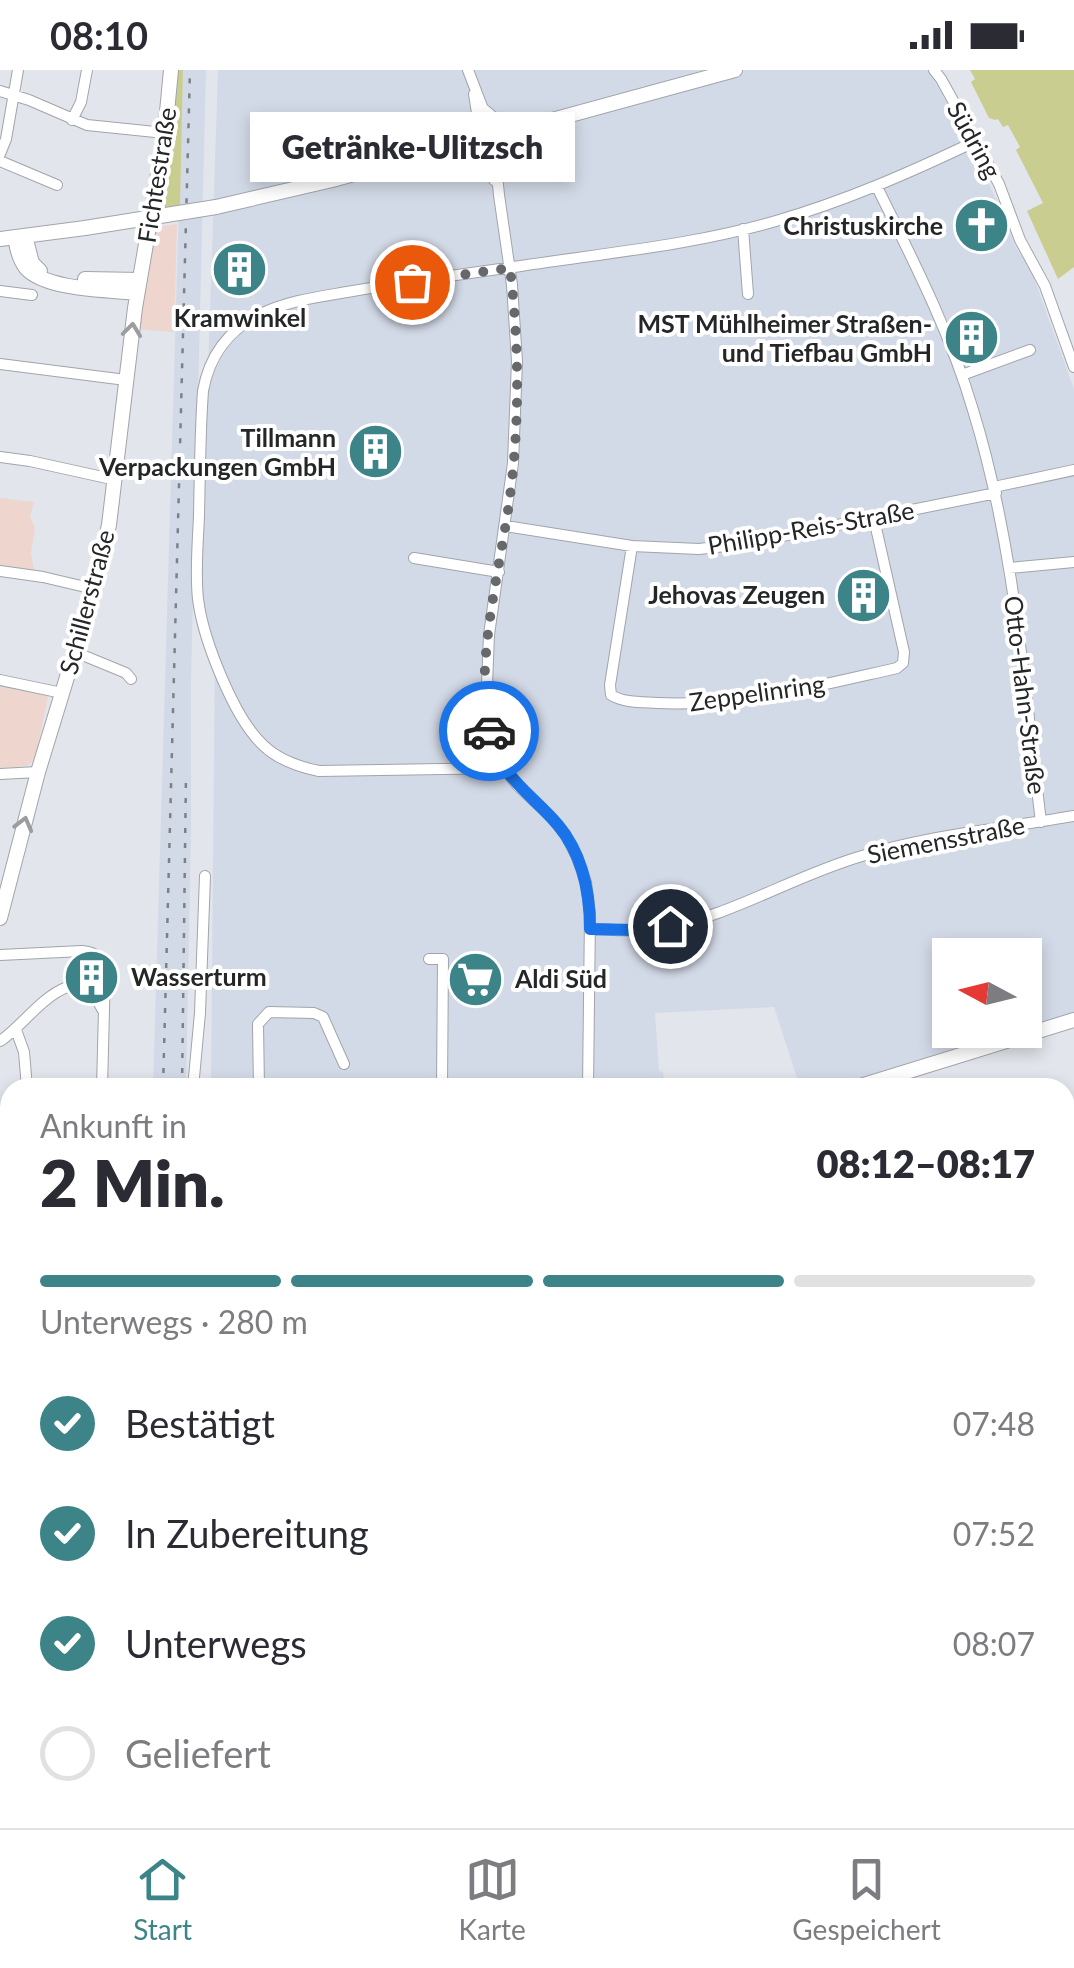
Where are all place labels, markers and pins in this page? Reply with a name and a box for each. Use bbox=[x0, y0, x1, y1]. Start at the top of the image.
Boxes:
callout: Getränke-Ulitzsch bbox=[250, 112, 574, 182]
church icon: Christuskirche bbox=[952, 196, 1012, 256]
place label: Christuskirche bbox=[783, 210, 943, 240]
building icon: Kramwinkel bbox=[210, 239, 270, 299]
pin bbox=[370, 240, 455, 325]
place label: Kramwinkel bbox=[174, 302, 306, 332]
place label: MST Mühlheimer Straßen- und Tiefbau GmbH bbox=[637, 308, 932, 367]
building icon: MST Mühlheimer Straßen- und Tiefbau GmbH bbox=[941, 308, 1001, 368]
place label: Tillmann Verpackungen GmbH bbox=[98, 422, 336, 481]
building icon: Tillmann Verpackungen GmbH bbox=[345, 422, 405, 482]
building icon: Jehovas Zeugen bbox=[834, 565, 894, 625]
place label: Jehovas Zeugen bbox=[648, 579, 825, 609]
pin bbox=[628, 884, 713, 969]
building icon: Wasserturm bbox=[62, 947, 122, 1007]
supermarket icon: Aldi Süd bbox=[446, 949, 506, 1009]
place label: Wasserturm bbox=[131, 961, 267, 991]
place label: Aldi Süd bbox=[514, 963, 607, 993]

